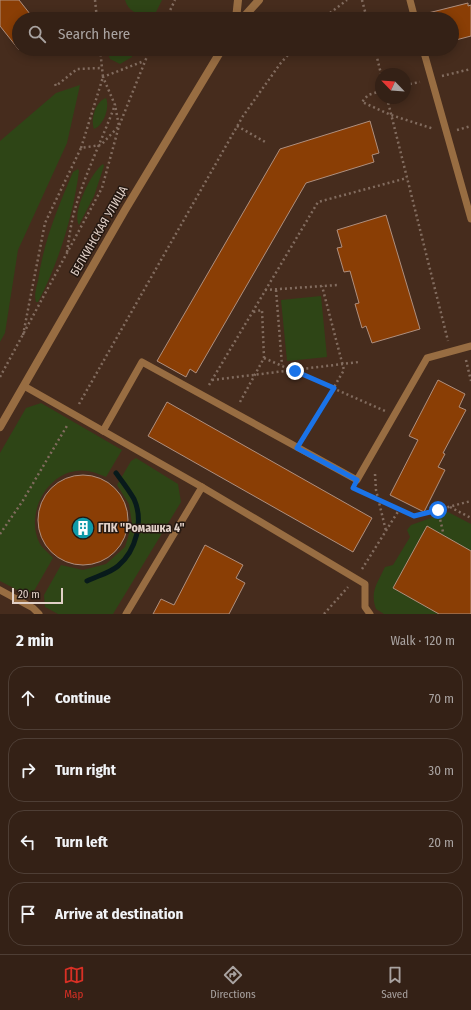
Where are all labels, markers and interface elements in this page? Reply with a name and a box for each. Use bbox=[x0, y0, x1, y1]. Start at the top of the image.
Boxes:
search box bbox=[12, 12, 459, 56]
icon: search bbox=[26, 23, 48, 45]
text: Search here bbox=[58, 25, 130, 43]
north arrow bbox=[375, 68, 411, 104]
street label: БЕЛКИНСКАЯ УЛИЦА bbox=[68, 183, 131, 279]
route end bbox=[286, 362, 304, 380]
route start bbox=[429, 501, 447, 519]
building icon: ГПК "Ромашка 4" bbox=[70, 515, 96, 541]
place label: ГПК "Ромашка 4" bbox=[98, 521, 185, 535]
scale bar bbox=[12, 586, 63, 605]
text: 20 m bbox=[18, 588, 40, 601]
text: 2 min bbox=[16, 630, 54, 651]
text: Walk · 120 m bbox=[390, 633, 455, 648]
icon: ahead bbox=[17, 687, 39, 709]
text: Continue bbox=[55, 689, 111, 707]
text: 70 m bbox=[429, 691, 454, 706]
icon: right bbox=[17, 759, 39, 781]
text: Turn right bbox=[55, 761, 116, 779]
text: 30 m bbox=[428, 763, 454, 778]
icon: left bbox=[17, 831, 39, 853]
text: Turn left bbox=[55, 833, 108, 851]
text: 20 m bbox=[428, 835, 454, 850]
icon: arrive bbox=[17, 903, 39, 925]
text: Arrive at destination bbox=[55, 905, 183, 923]
tab: Map bbox=[63, 964, 85, 1001]
tab: Directions bbox=[210, 964, 256, 1001]
tab: Saved bbox=[381, 964, 408, 1001]

